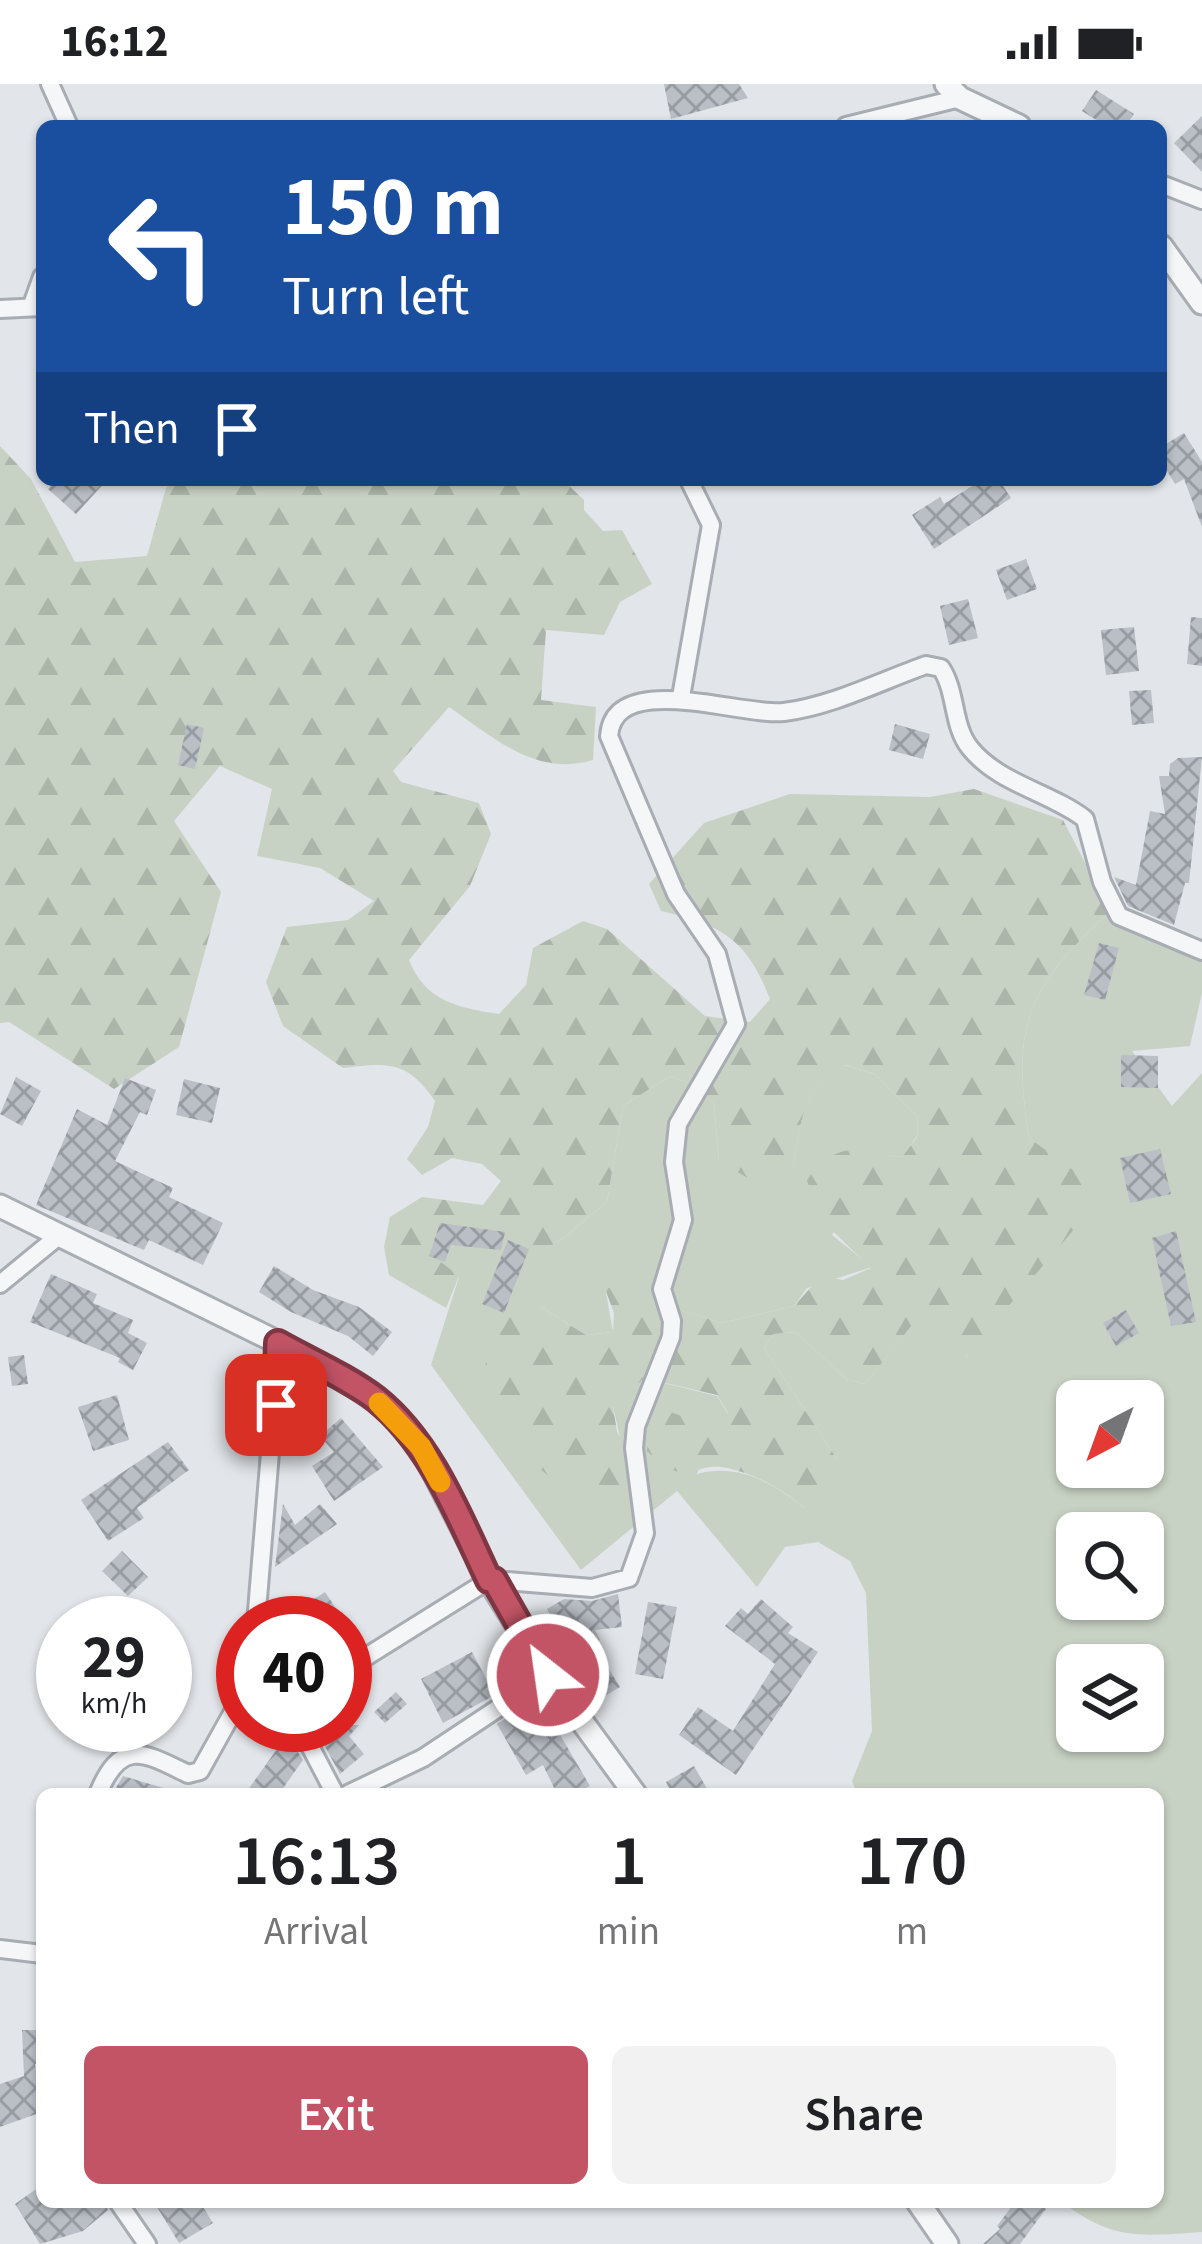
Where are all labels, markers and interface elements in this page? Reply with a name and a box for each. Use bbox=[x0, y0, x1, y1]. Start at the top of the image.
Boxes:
text: 16:12 bbox=[60, 10, 169, 74]
text: 150 m bbox=[282, 148, 504, 268]
icon: left bbox=[84, 168, 240, 324]
text: Turn left bbox=[282, 259, 469, 336]
icon: arrive bbox=[204, 396, 270, 462]
text: Then bbox=[84, 397, 180, 461]
pin bbox=[225, 1354, 327, 1456]
icon: arrive bbox=[243, 1372, 309, 1438]
north arrow bbox=[1056, 1380, 1164, 1488]
map controls bbox=[1056, 1380, 1164, 1752]
button: search bbox=[1056, 1512, 1164, 1620]
speed limit sign: 40 bbox=[216, 1596, 372, 1752]
position arrow bbox=[485, 1612, 611, 1738]
text: 29 bbox=[82, 1616, 146, 1701]
button: layers bbox=[1056, 1644, 1164, 1752]
text: km/h bbox=[81, 1682, 147, 1725]
text: 16:13 bbox=[233, 1810, 400, 1913]
text: 1 bbox=[610, 1810, 647, 1913]
text: 170 bbox=[857, 1810, 967, 1913]
text: Arrival bbox=[264, 1904, 369, 1960]
text: min bbox=[597, 1904, 660, 1960]
text: m bbox=[896, 1904, 928, 1960]
button: Exit bbox=[84, 2046, 588, 2184]
button: Share bbox=[612, 2046, 1116, 2184]

